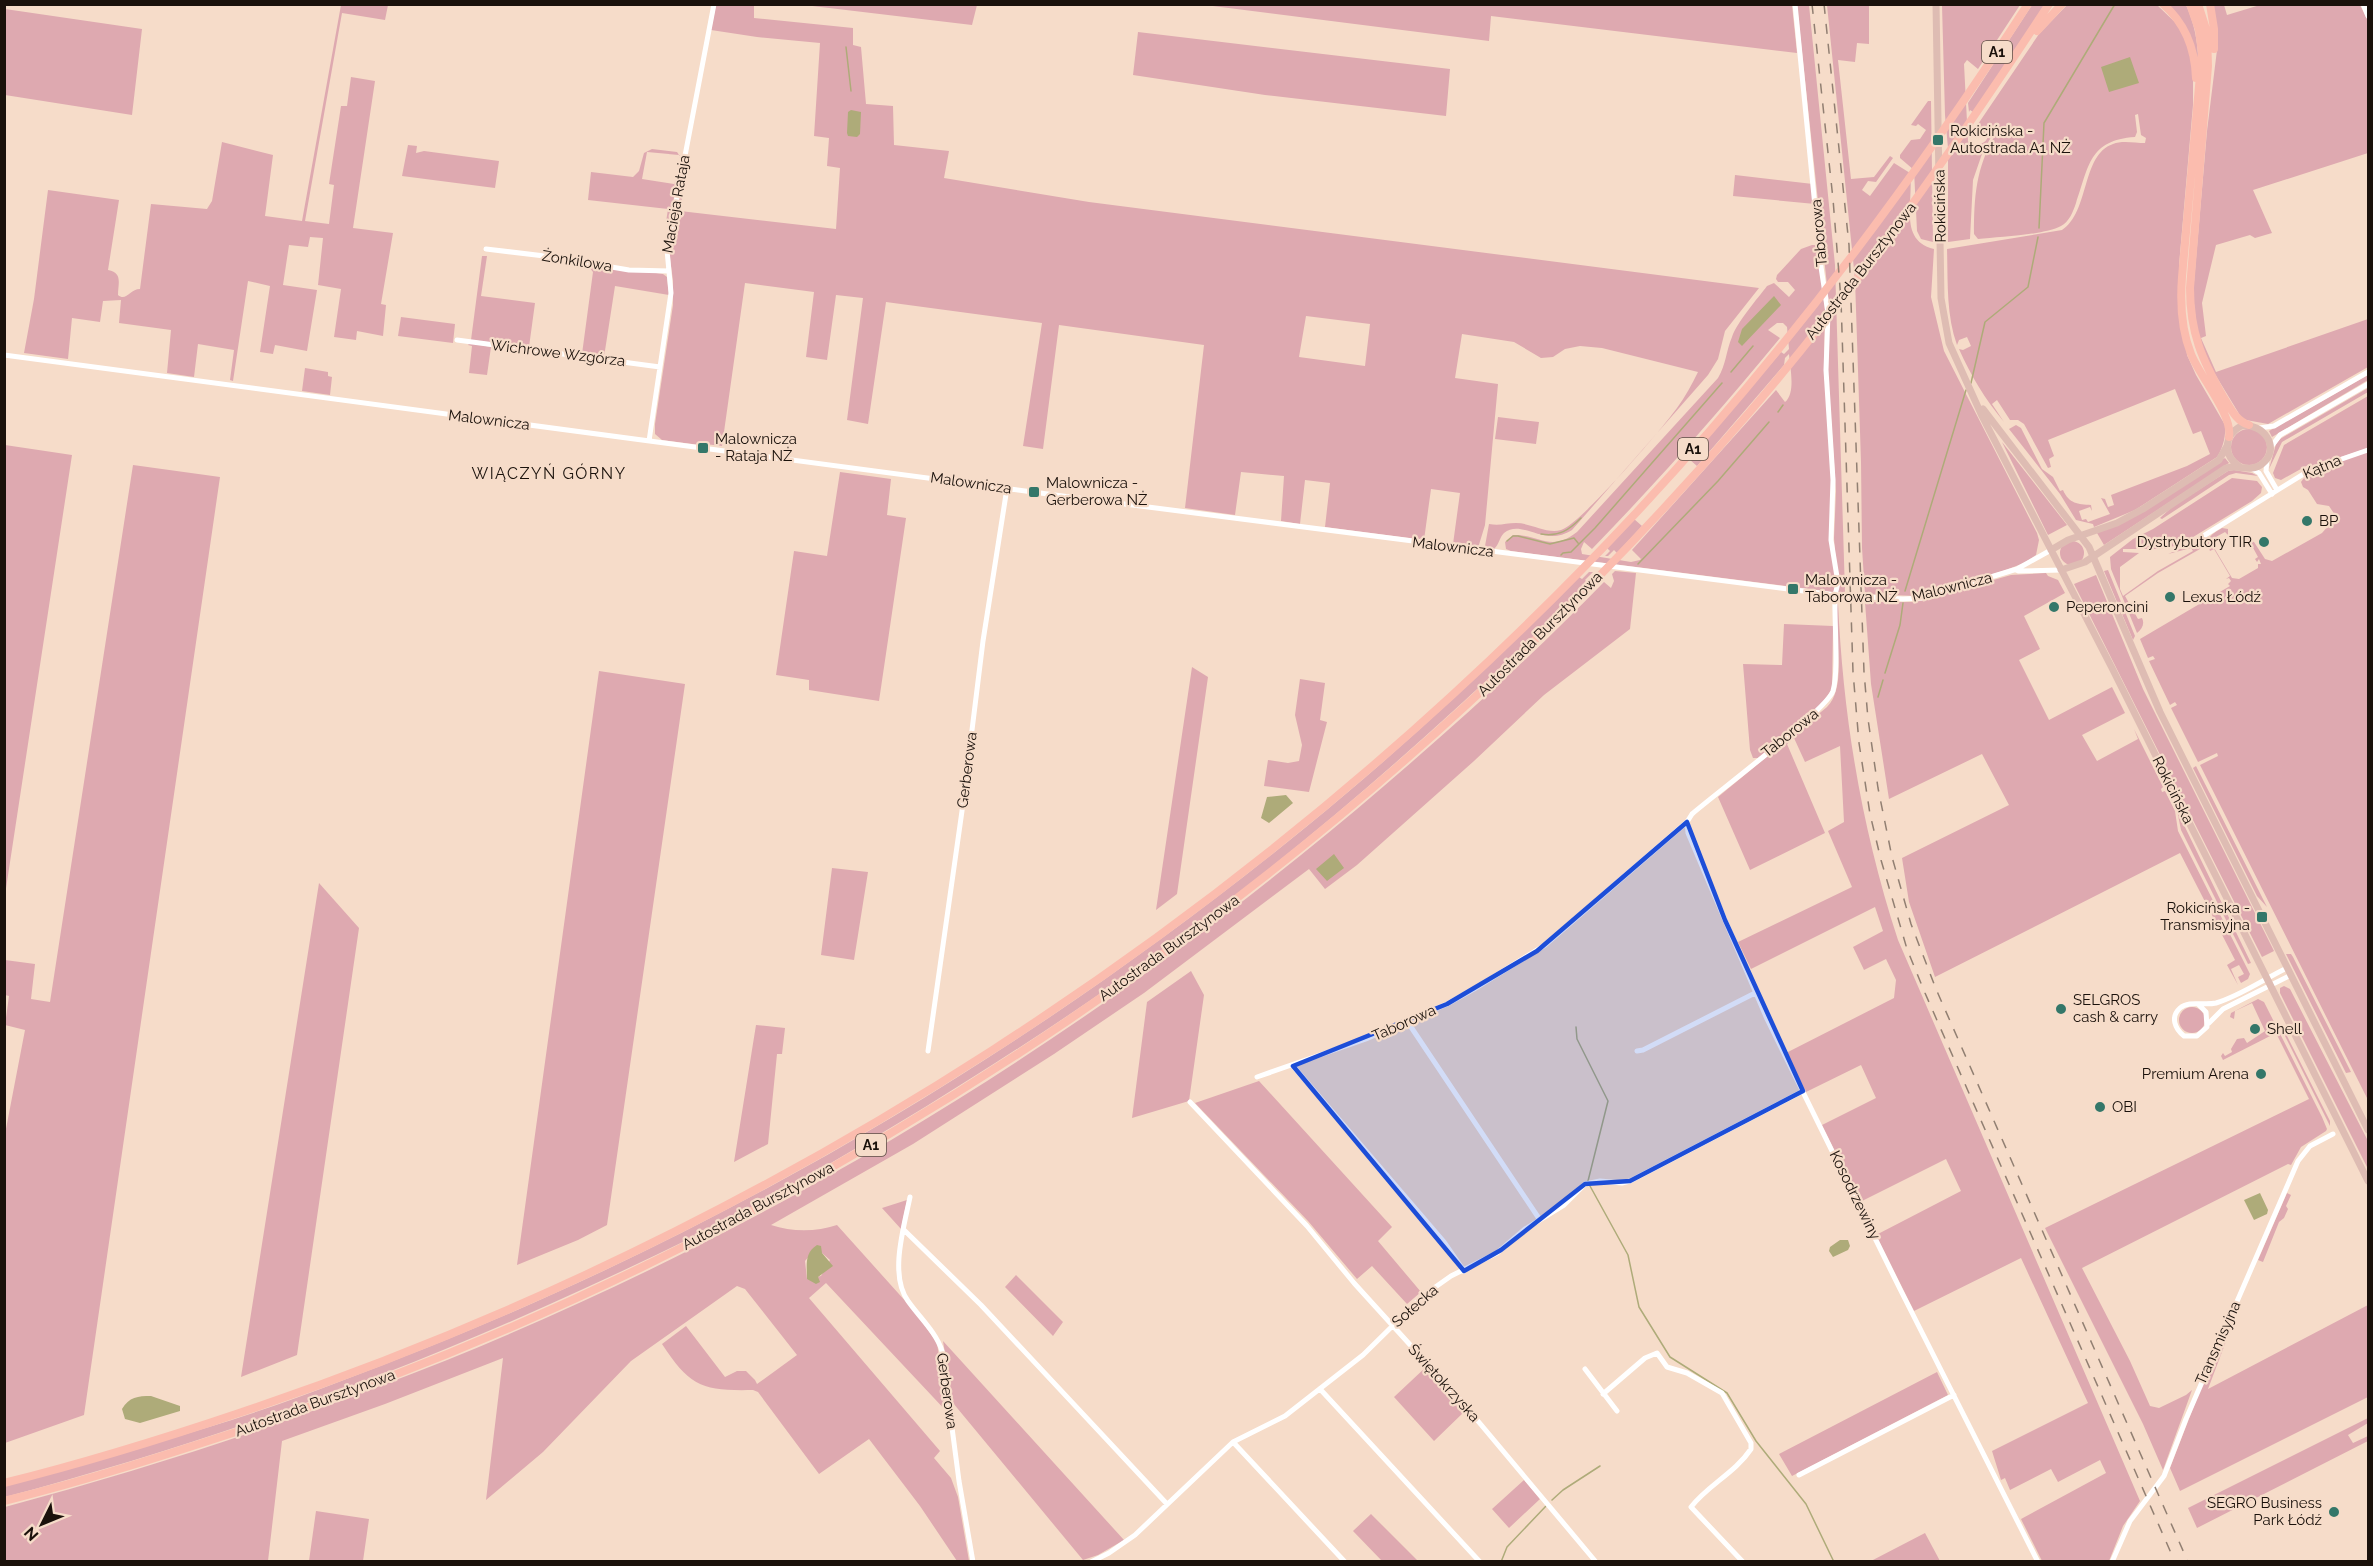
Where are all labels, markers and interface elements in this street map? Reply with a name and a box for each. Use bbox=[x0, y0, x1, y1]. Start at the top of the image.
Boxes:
road number: A1 bbox=[1982, 41, 2012, 63]
place label: Rokicińska - Autostrada A1 NŻ bbox=[1950, 122, 2071, 157]
marker: Rokicińska - Autostrada A1 NŻ bbox=[1931, 133, 1945, 147]
street label: Macieja Rataja bbox=[658, 153, 694, 255]
street label: Rokicińska bbox=[1930, 169, 1950, 243]
street label: Taborowa bbox=[1807, 198, 1831, 268]
street label: Autostrada Bursztynowa bbox=[1802, 199, 1920, 343]
street label: Żonkilowa bbox=[541, 246, 614, 275]
street label: Wichrowe Wzgórza bbox=[490, 336, 626, 370]
street label: Malownicza bbox=[447, 406, 531, 434]
place label: Malownicza - Rataja NŻ bbox=[715, 430, 797, 465]
road number: A1 bbox=[1678, 438, 1708, 460]
marker: Malownicza - Rataja NŻ bbox=[696, 441, 710, 455]
street label: Kątna bbox=[2300, 451, 2344, 483]
district label: WIĄCZYŃ GÓRNY bbox=[471, 463, 627, 483]
street label: Malownicza bbox=[929, 468, 1013, 498]
place label: Malownicza - Gerberowa NŻ bbox=[1046, 474, 1148, 509]
marker: Malownicza - Gerberowa NŻ bbox=[1027, 485, 1041, 499]
place label: BP bbox=[2319, 512, 2338, 530]
marker: BP bbox=[2300, 514, 2314, 528]
street label: Malownicza bbox=[1411, 533, 1495, 561]
place label: Dystrybutory TIR bbox=[2137, 533, 2252, 551]
marker: Dystrybutory TIR bbox=[2257, 535, 2271, 549]
street label: Autostrada Bursztynowa bbox=[1474, 568, 1606, 700]
street label: Malownicza bbox=[1910, 568, 1994, 606]
place label: Malownicza - Taborowa NŻ bbox=[1805, 571, 1898, 606]
marker: Malownicza - Taborowa NŻ bbox=[1786, 582, 1800, 596]
place label: Lexus Łódź bbox=[2182, 588, 2261, 606]
marker: Lexus Łódź bbox=[2163, 590, 2177, 604]
place label: Peperoncini bbox=[2066, 598, 2148, 616]
marker: Peperoncini bbox=[2047, 600, 2061, 614]
street label: Taborowa bbox=[1758, 705, 1822, 761]
street label: Gerberowa bbox=[953, 731, 981, 809]
street label: Rokicińska bbox=[2148, 753, 2198, 827]
street label: Autostrada Bursztynowa bbox=[1095, 891, 1243, 1005]
place label: Rokicińska - Transmisyjna bbox=[2160, 899, 2250, 934]
marker: Rokicińska - Transmisyjna bbox=[2255, 910, 2269, 924]
place label: SELGROS cash & carry bbox=[2073, 991, 2158, 1026]
street label: Taborowa bbox=[1369, 1001, 1439, 1045]
marker: SELGROS cash & carry bbox=[2054, 1002, 2068, 1016]
place label: Shell bbox=[2267, 1020, 2303, 1038]
marker: Shell bbox=[2248, 1022, 2262, 1036]
place label: Premium Arena bbox=[2142, 1065, 2249, 1083]
marker: Premium Arena bbox=[2254, 1067, 2268, 1081]
place label: OBI bbox=[2112, 1098, 2137, 1116]
marker: OBI bbox=[2093, 1100, 2107, 1114]
road number: A1 bbox=[856, 1134, 886, 1156]
street label: Kosodrzewiny bbox=[1826, 1148, 1884, 1242]
street label: Autostrada Bursztynowa bbox=[679, 1158, 837, 1254]
street label: Sołecka bbox=[1388, 1281, 1442, 1331]
street label: Transmisyjna bbox=[2192, 1298, 2244, 1388]
street label: Świętokrzyska bbox=[1404, 1340, 1484, 1426]
street label: Gerberowa bbox=[933, 1352, 961, 1430]
street label: Autostrada Bursztynowa bbox=[232, 1366, 398, 1440]
north arrow bbox=[12, 1494, 72, 1554]
place label: SEGRO Business Park Łódź bbox=[2207, 1494, 2322, 1529]
marker: SEGRO Business Park Łódź bbox=[2327, 1505, 2341, 1519]
text: N bbox=[20, 1523, 43, 1545]

